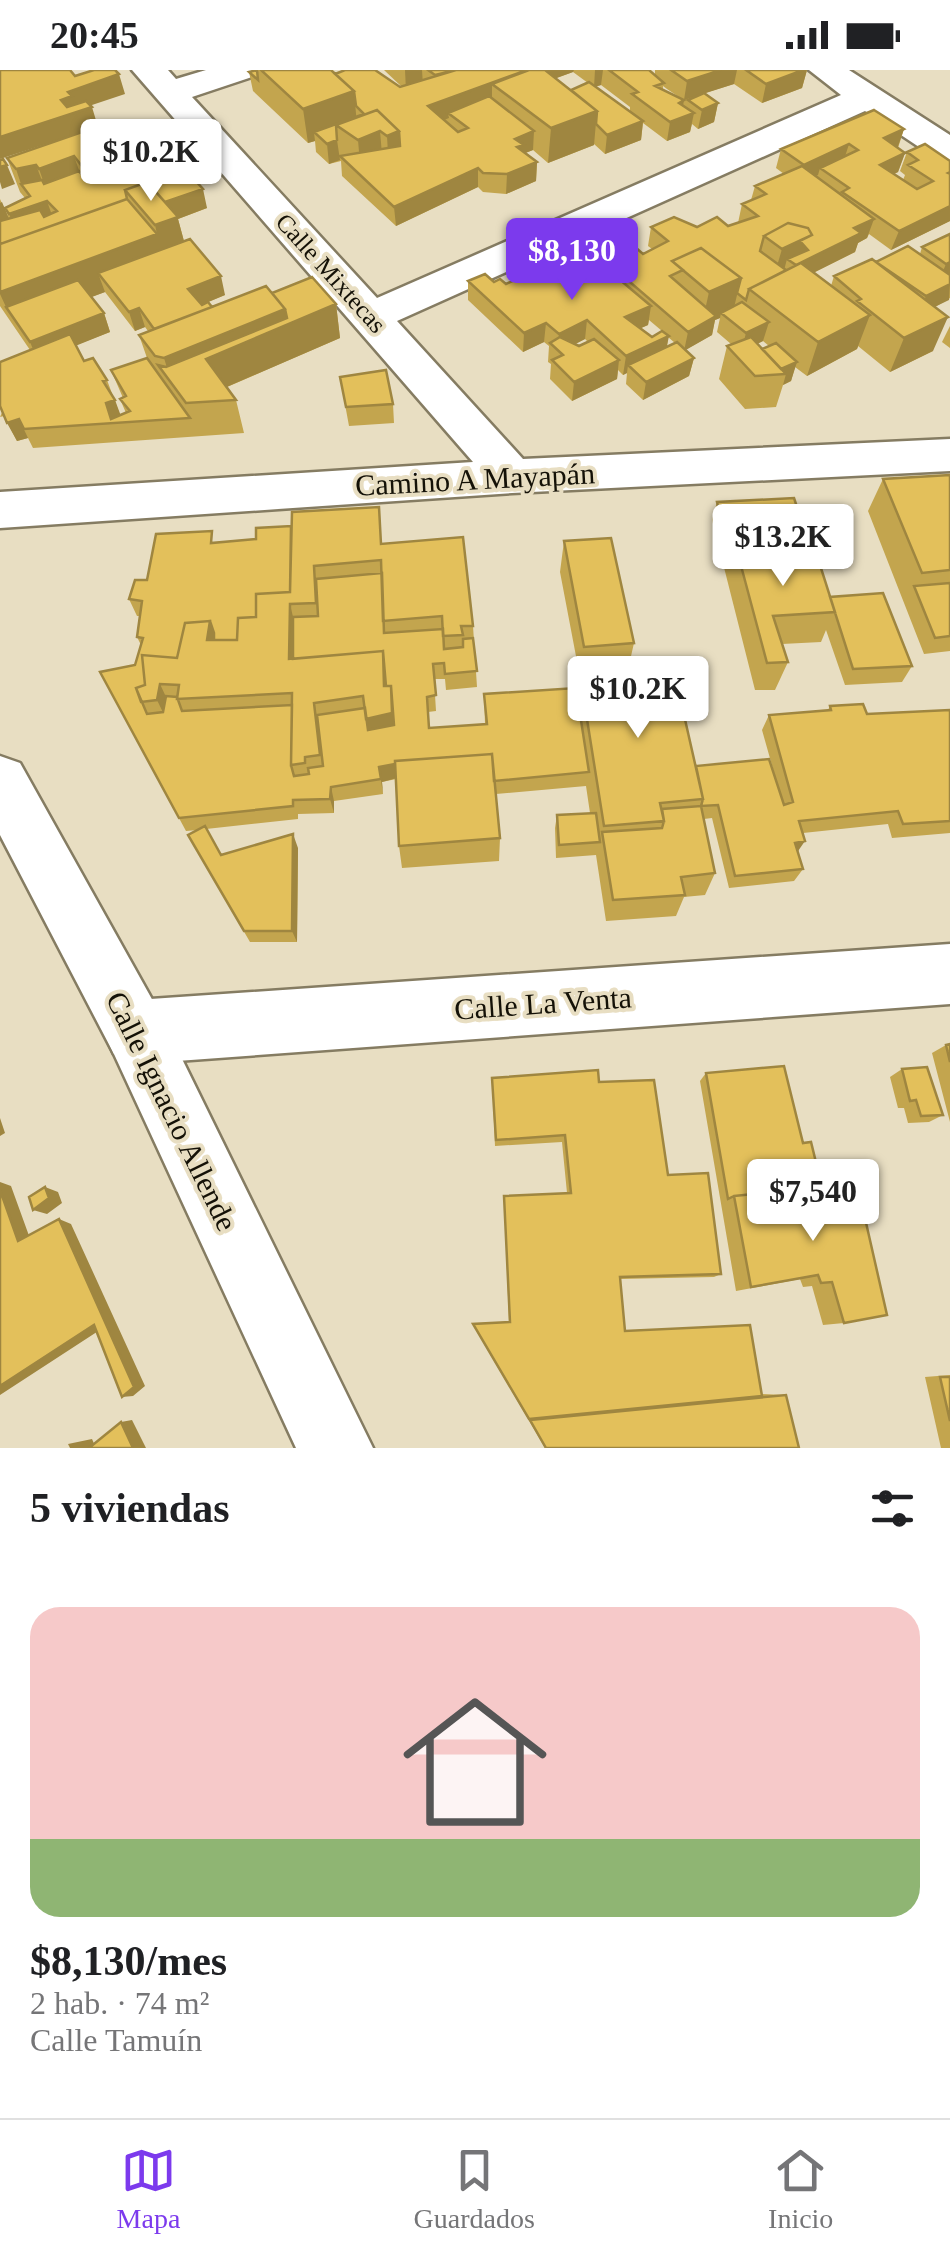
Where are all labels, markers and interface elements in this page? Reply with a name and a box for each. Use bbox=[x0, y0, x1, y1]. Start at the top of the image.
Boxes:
text: 20:45 bbox=[50, 14, 139, 56]
pin: $10.2K bbox=[70, 119, 232, 204]
text: $10.2K bbox=[103, 133, 199, 169]
street label: Calle Mixtecas bbox=[271, 208, 391, 338]
pin: $8,130 bbox=[491, 218, 653, 303]
text: $8,130 bbox=[528, 232, 616, 268]
street label: Camino A Mayapán bbox=[354, 456, 596, 502]
pin: $13.2K bbox=[702, 504, 864, 589]
text: $13.2K bbox=[735, 518, 831, 554]
pin: $10.2K bbox=[557, 656, 719, 741]
text: $10.2K bbox=[590, 670, 686, 706]
street label: Calle La Venta bbox=[453, 980, 633, 1026]
street label: Calle Ignacio Allende bbox=[100, 986, 244, 1236]
pin: $7,540 bbox=[732, 1159, 894, 1244]
text: $7,540 bbox=[769, 1173, 857, 1209]
icon: filters bbox=[865, 1481, 920, 1536]
text: 5 viviendas bbox=[30, 1485, 230, 1531]
icon: home bbox=[385, 1672, 565, 1852]
text: $8,130/mes bbox=[30, 1938, 227, 1984]
text: 2 hab. · 74 m² bbox=[30, 1985, 209, 2021]
text: Calle Tamuín bbox=[30, 2022, 202, 2058]
tab: Mapa bbox=[117, 2143, 180, 2235]
tab: Guardados bbox=[414, 2143, 535, 2235]
tab: Inicio bbox=[768, 2143, 833, 2235]

